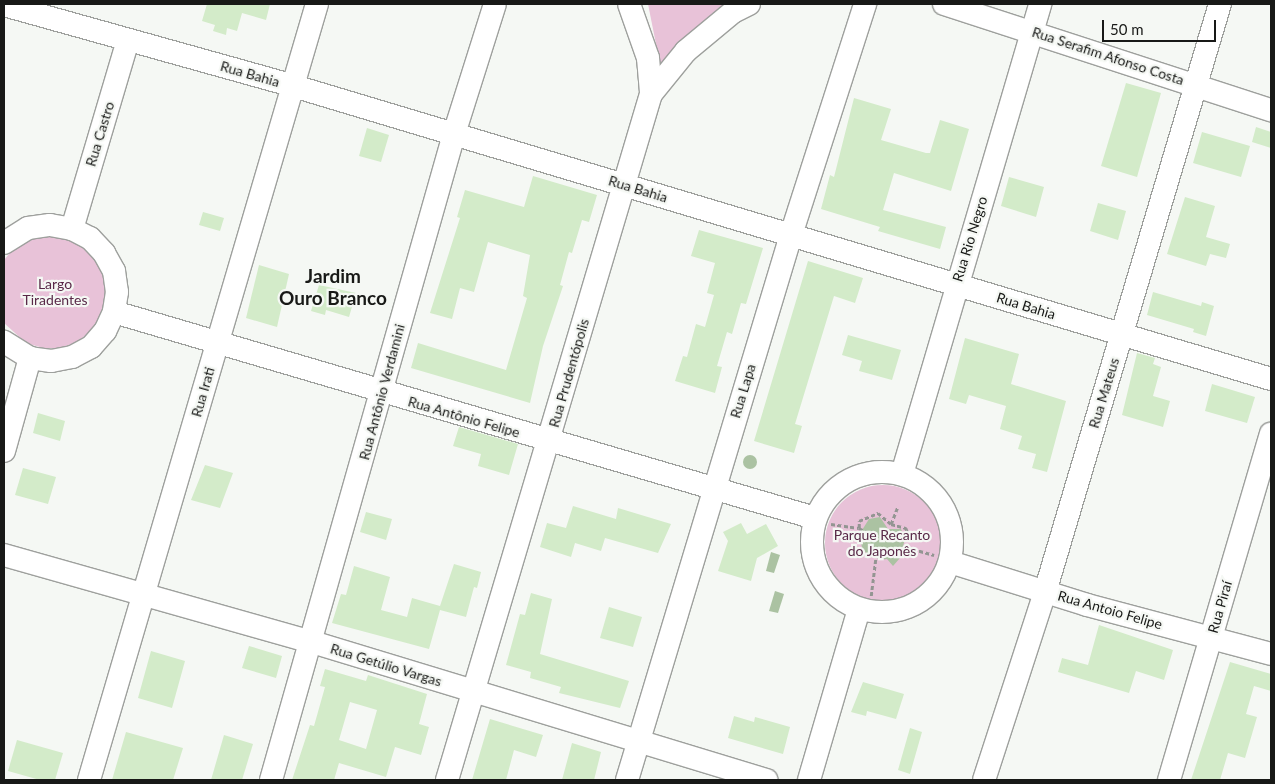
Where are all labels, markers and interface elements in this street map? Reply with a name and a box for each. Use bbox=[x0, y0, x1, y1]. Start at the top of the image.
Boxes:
scale bar bbox=[1105, 10, 1219, 42]
text: 50 m bbox=[1110, 20, 1144, 38]
street label: Rua Serafim Afonso Costa bbox=[1030, 23, 1186, 89]
street label: Rua Bahia bbox=[218, 58, 282, 90]
street label: Rua Castro bbox=[82, 100, 118, 168]
street label: Rua Bahia bbox=[606, 172, 670, 206]
street label: Rua Rio Negro bbox=[949, 194, 991, 284]
district label: Jardim Ouro Branco bbox=[279, 265, 387, 309]
park label: Largo Tiradentes bbox=[23, 276, 87, 308]
street label: Rua Bahia bbox=[994, 289, 1058, 323]
street label: Rua Prudentópolis bbox=[545, 317, 593, 429]
street label: Rua Antônio Verdamini bbox=[356, 322, 408, 462]
street label: Rua Mateus bbox=[1085, 356, 1123, 430]
street label: Rua Lapa bbox=[727, 362, 759, 420]
street label: Rua Irati bbox=[188, 365, 218, 419]
street label: Rua Antônio Felipe bbox=[406, 393, 522, 441]
park label: Parque Recanto do Japonês bbox=[834, 527, 930, 560]
street label: Rua Piraí bbox=[1205, 579, 1235, 635]
street label: Rua Antoio Felipe bbox=[1056, 587, 1164, 633]
street label: Rua Getúlio Vargas bbox=[328, 640, 444, 690]

